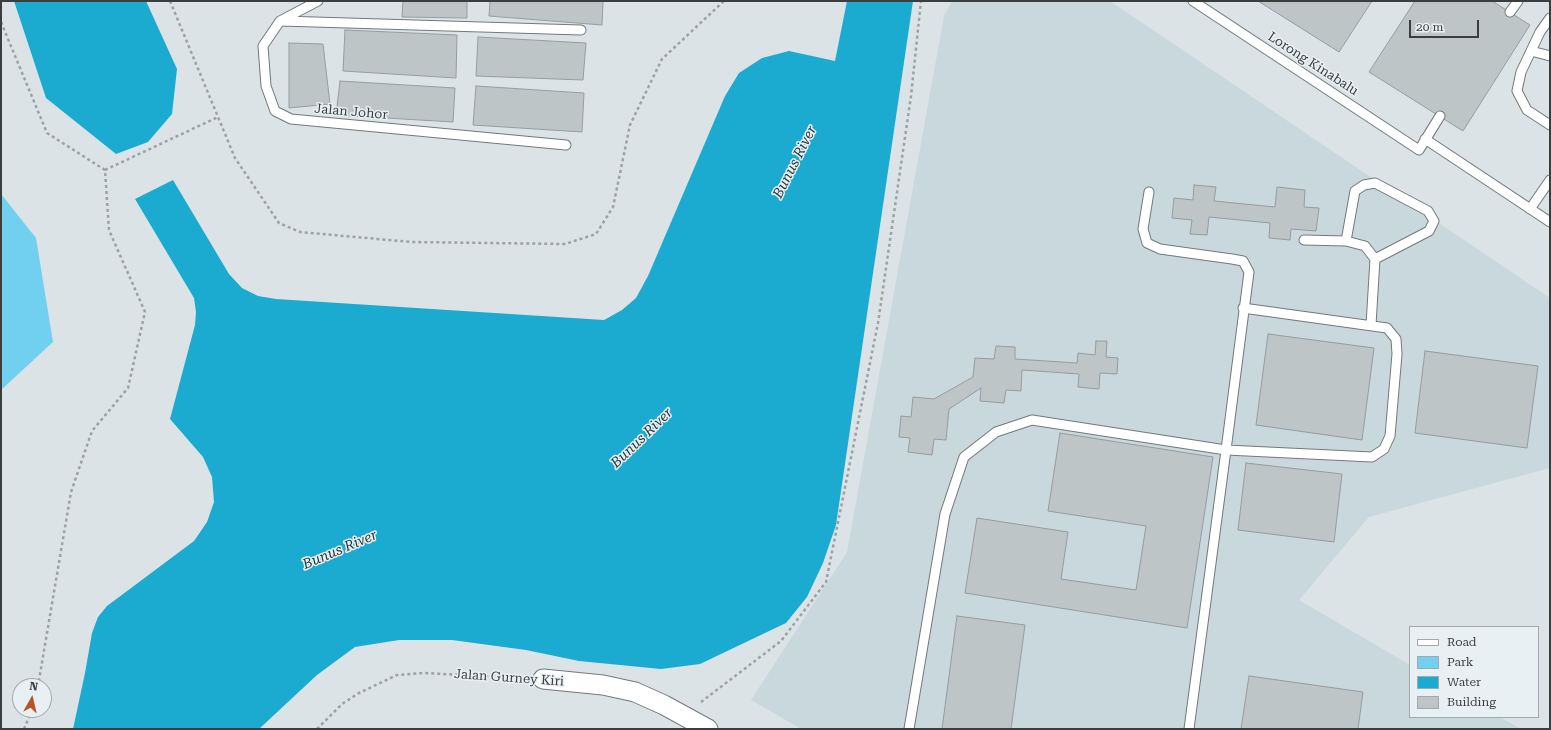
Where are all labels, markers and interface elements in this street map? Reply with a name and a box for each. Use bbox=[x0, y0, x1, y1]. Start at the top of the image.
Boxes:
scale bar bbox=[1411, 12, 1481, 38]
text: 20 m bbox=[1416, 20, 1443, 34]
street label: Lorong Kinabalu bbox=[1265, 29, 1361, 99]
street label: Jalan Johor bbox=[314, 101, 388, 123]
water label: Bunus River bbox=[770, 123, 820, 201]
water label: Bunus River bbox=[608, 404, 676, 472]
water label: Bunus River bbox=[300, 527, 380, 573]
legend bbox=[1409, 626, 1539, 718]
text: Road bbox=[1447, 635, 1476, 649]
text: Park bbox=[1447, 655, 1473, 669]
street label: Jalan Gurney Kiri bbox=[454, 666, 564, 690]
text: Water bbox=[1447, 675, 1481, 689]
north arrow bbox=[12, 678, 52, 718]
text: N bbox=[28, 680, 39, 694]
text: Building bbox=[1447, 695, 1496, 709]

